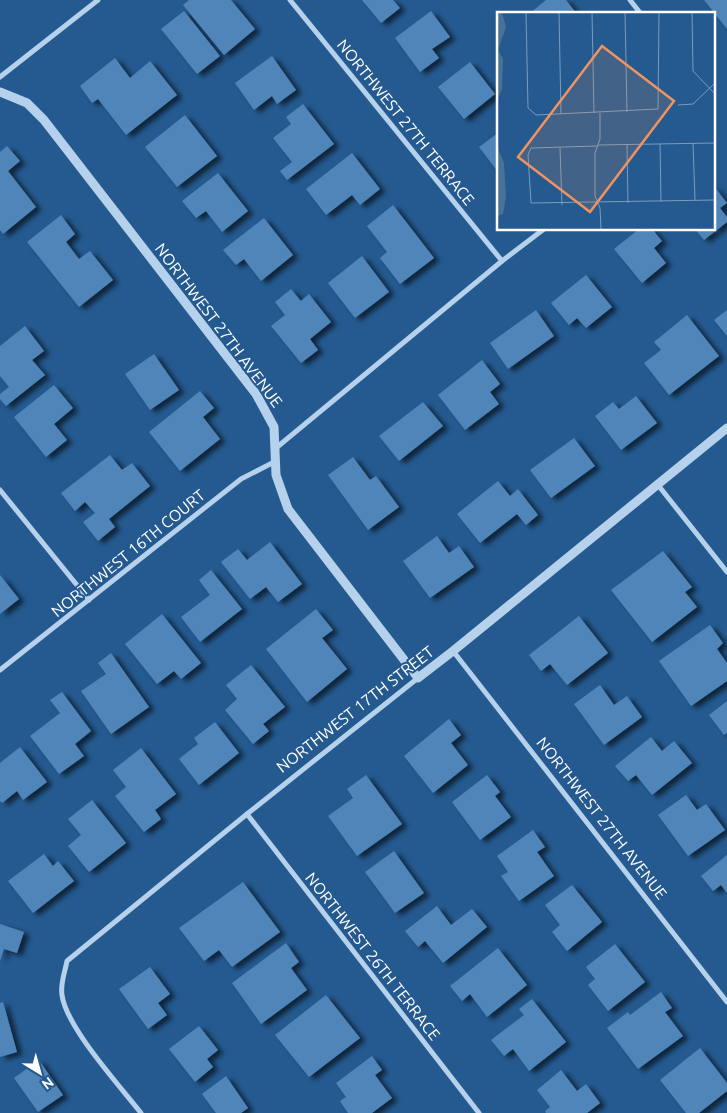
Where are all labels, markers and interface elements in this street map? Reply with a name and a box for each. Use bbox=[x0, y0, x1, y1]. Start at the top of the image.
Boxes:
inset map bbox=[497, 12, 714, 230]
street label: NORTHWEST 27TH TERRACE bbox=[334, 36, 478, 208]
street label: NORTHWEST 27TH AVENUE bbox=[152, 240, 286, 410]
street label: NORTHWEST 16TH COURT bbox=[48, 485, 208, 620]
street label: NORTHWEST 17TH STREET bbox=[273, 642, 437, 776]
street label: NORTHWEST 27TH AVENUE bbox=[533, 734, 671, 902]
street label: NORTHWEST 26TH TERRACE bbox=[302, 869, 444, 1043]
north arrow bbox=[15, 1048, 65, 1098]
text: N bbox=[39, 1074, 57, 1093]

